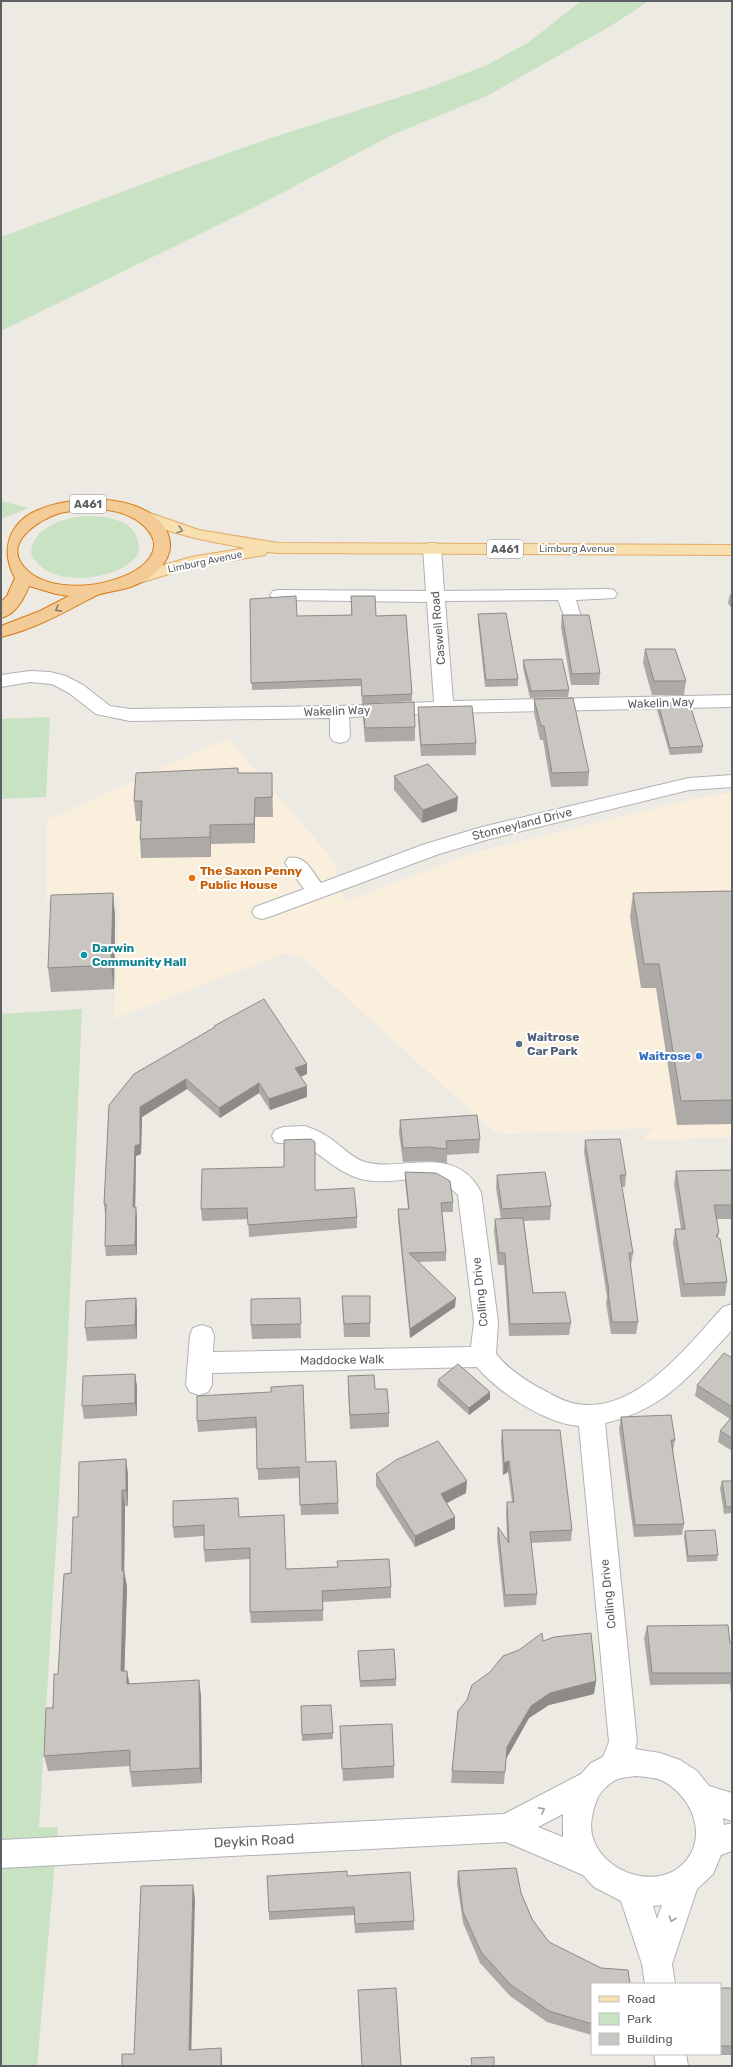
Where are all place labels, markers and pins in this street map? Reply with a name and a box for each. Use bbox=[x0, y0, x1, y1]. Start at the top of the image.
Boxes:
place label: The Saxon Penny Public House bbox=[200, 864, 302, 892]
marker: The Saxon Penny Public House bbox=[187, 873, 197, 883]
place label: Darwin Community Hall bbox=[92, 941, 187, 969]
marker: Darwin Community Hall bbox=[79, 950, 89, 960]
place label: Waitrose Car Park bbox=[527, 1030, 579, 1058]
marker: Waitrose Car Park bbox=[514, 1039, 524, 1049]
place label: Waitrose bbox=[639, 1049, 691, 1063]
marker: Waitrose bbox=[694, 1051, 704, 1061]

